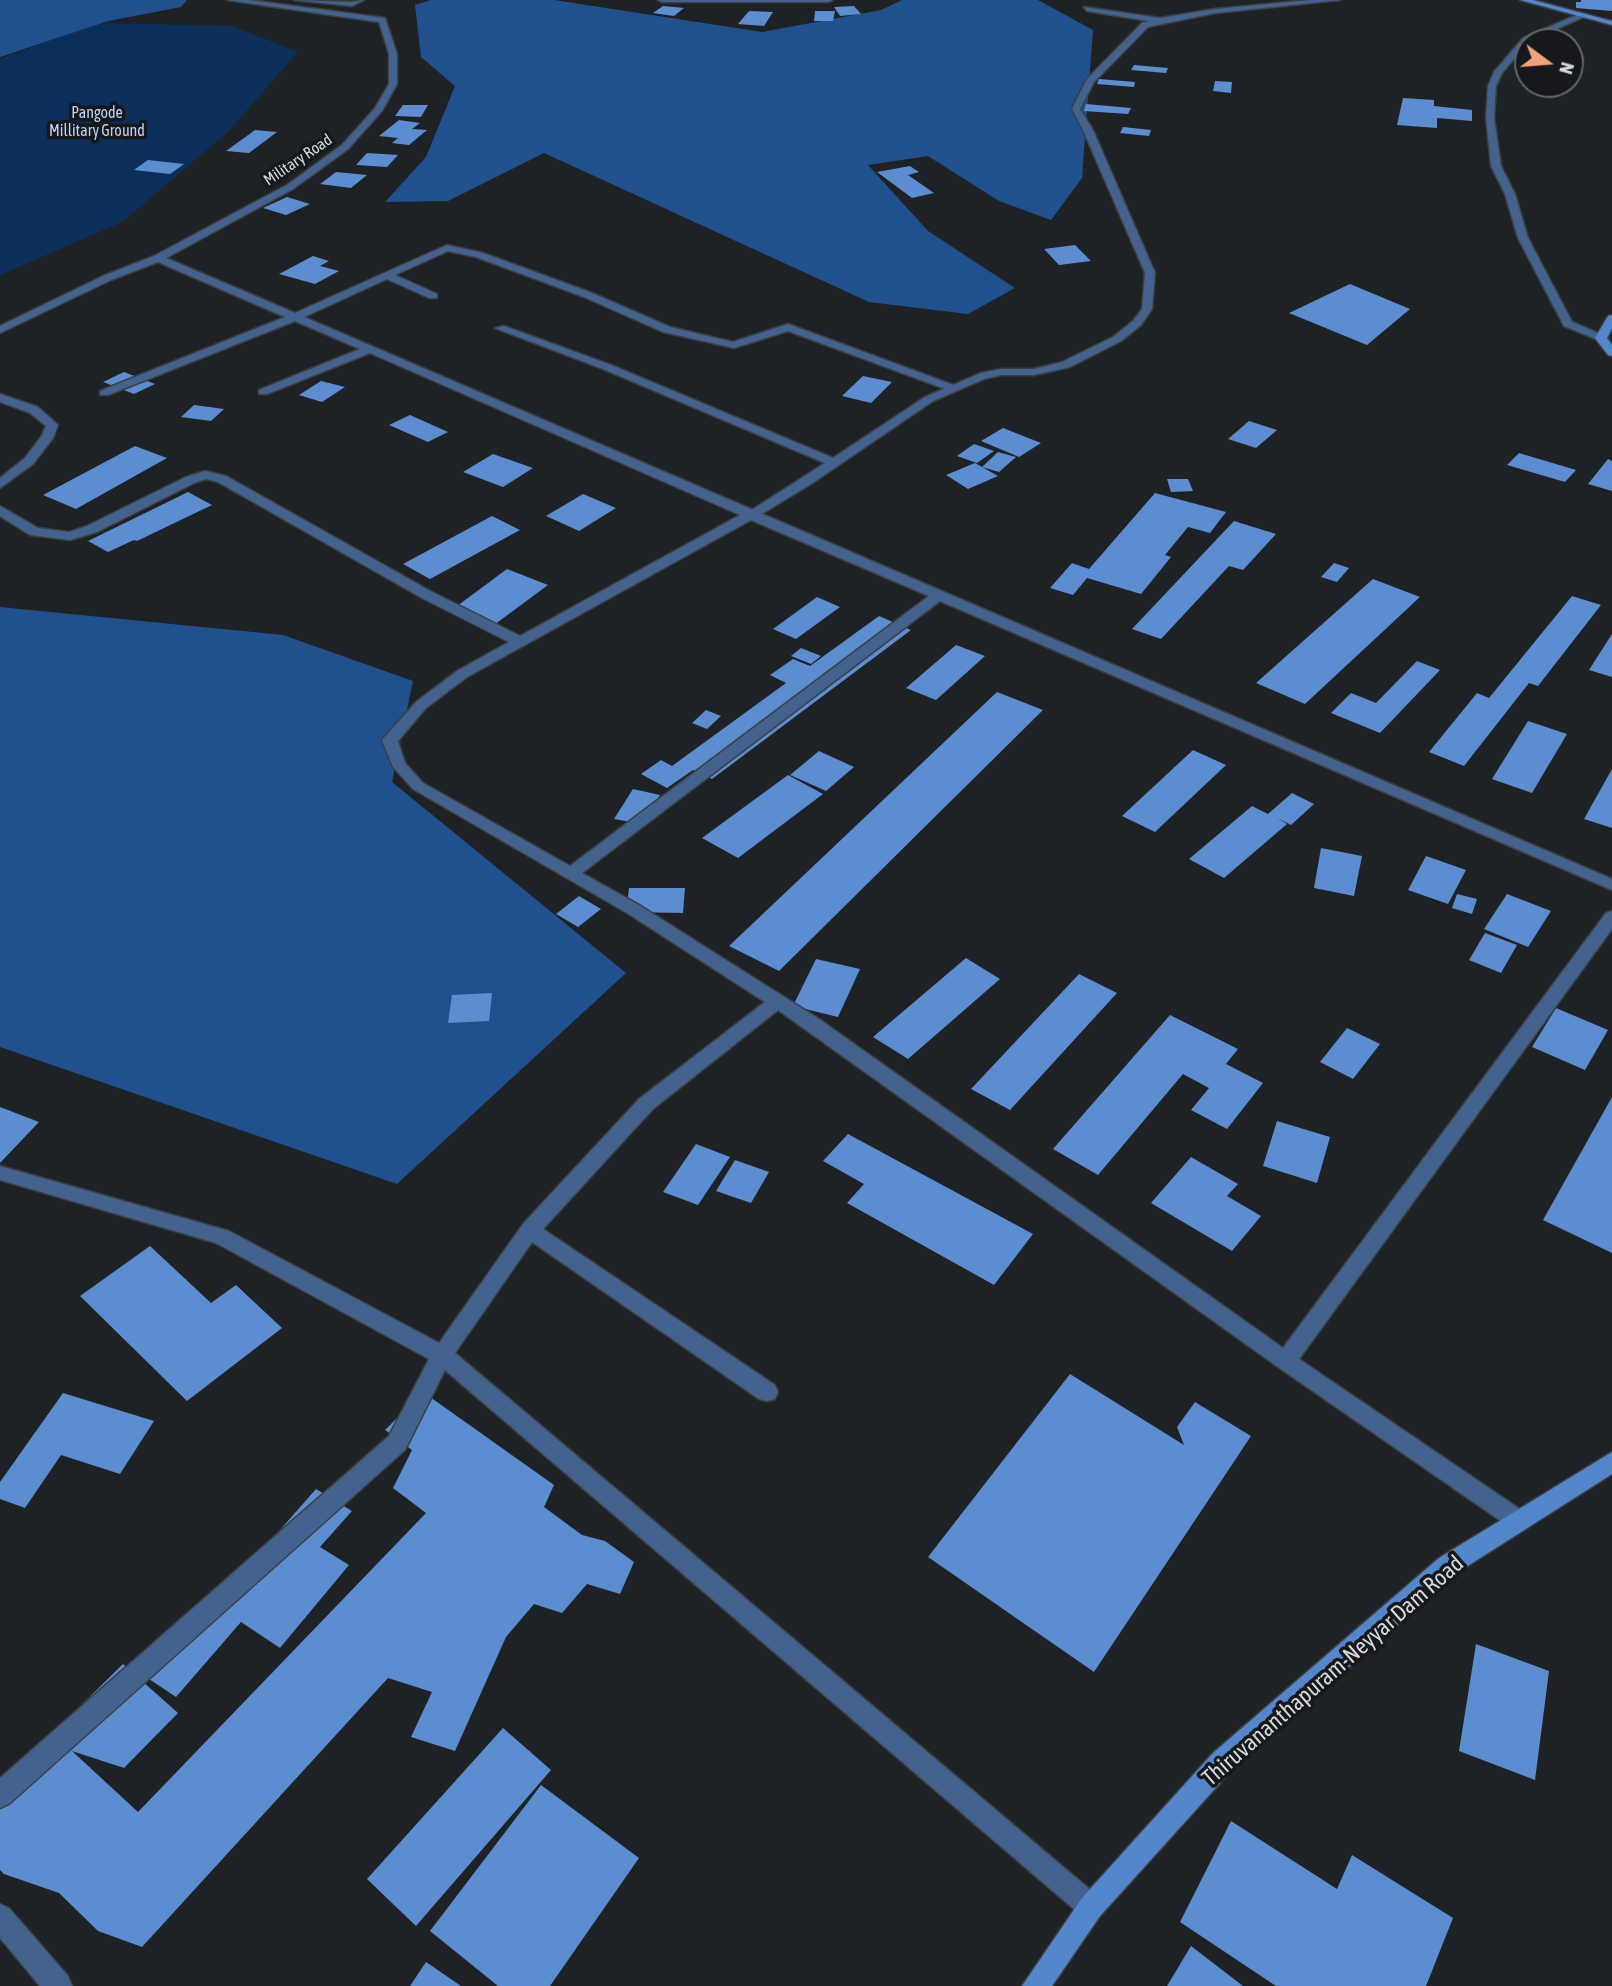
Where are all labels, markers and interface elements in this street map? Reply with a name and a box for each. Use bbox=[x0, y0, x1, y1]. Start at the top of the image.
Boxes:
north arrow bbox=[1514, 28, 1584, 98]
text: N bbox=[1555, 60, 1579, 77]
park label: Pangode Millitary Ground bbox=[49, 103, 145, 141]
street label: Military Road bbox=[260, 130, 336, 190]
street label: Thiruvananthapuram-Neyyar Dam Road bbox=[1197, 1550, 1469, 1792]

